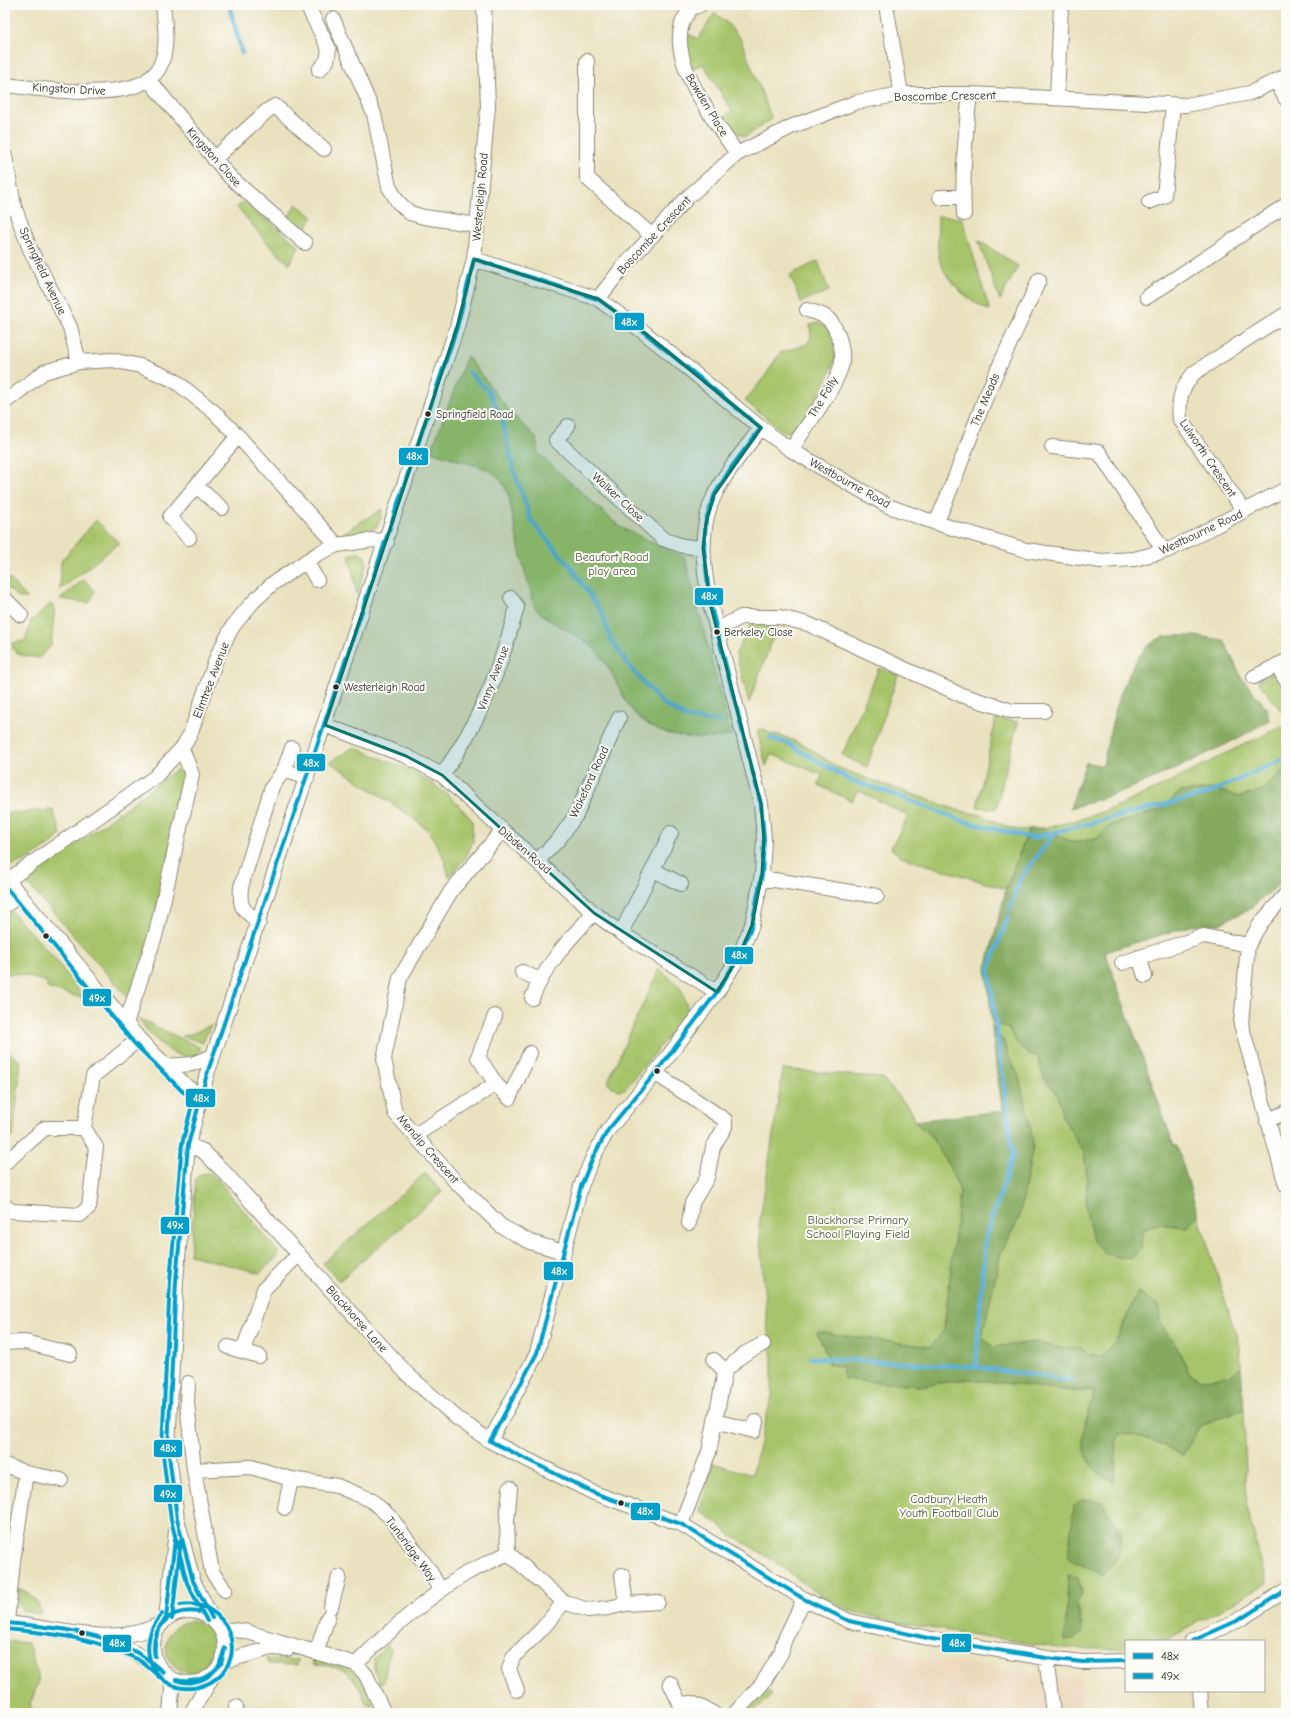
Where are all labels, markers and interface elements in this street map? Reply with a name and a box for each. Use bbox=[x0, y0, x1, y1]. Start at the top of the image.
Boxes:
street label: Bowden Place bbox=[683, 71, 731, 139]
street label: Kingston Drive bbox=[32, 80, 106, 98]
street label: Boscombe Crescent bbox=[894, 88, 997, 104]
street label: Kingston Close bbox=[184, 125, 244, 189]
street label: Westerleigh Road bbox=[469, 152, 491, 242]
street label: Boscombe Crescent bbox=[614, 193, 694, 277]
street label: Springfield Avenue bbox=[17, 225, 69, 317]
line badge: 48x bbox=[614, 312, 645, 331]
text: 48x bbox=[621, 316, 638, 329]
street label: The Meads bbox=[968, 371, 1002, 429]
street label: The Folly bbox=[805, 373, 841, 420]
place label: Springfield Road bbox=[436, 408, 514, 421]
marker: Springfield Road bbox=[423, 409, 433, 419]
street label: Lulworth Crescent bbox=[1177, 416, 1240, 500]
line badge: 48x bbox=[398, 447, 429, 466]
text: 48x bbox=[406, 450, 423, 463]
street label: Westbourne Road bbox=[807, 455, 893, 511]
street label: Walker Close bbox=[589, 469, 647, 525]
street label: Westbourne Road bbox=[1157, 507, 1245, 557]
park label: Beaufort Road play area bbox=[575, 550, 649, 578]
line badge: 48x bbox=[694, 587, 724, 606]
text: 48x bbox=[701, 590, 718, 603]
place label: Berkeley Close bbox=[724, 626, 793, 639]
marker: Berkeley Close bbox=[712, 627, 722, 637]
street label: Elmtree Avenue bbox=[190, 640, 232, 720]
street label: Vinny Avenue bbox=[474, 644, 512, 712]
place label: Westerleigh Road bbox=[344, 681, 425, 694]
marker: Westerleigh Road bbox=[331, 682, 341, 692]
street label: Wakeford Road bbox=[566, 744, 612, 820]
line badge: 48x bbox=[296, 753, 326, 772]
text: 48x bbox=[303, 757, 320, 770]
street label: Dibden Road bbox=[496, 823, 554, 877]
unlabelled marker bbox=[41, 931, 51, 941]
line badge: 48x bbox=[724, 946, 754, 965]
text: 48x bbox=[731, 949, 748, 962]
line badge: 49x bbox=[82, 988, 112, 1007]
text: 49x bbox=[89, 992, 106, 1005]
unlabelled marker bbox=[652, 1066, 662, 1076]
line badge: 48x bbox=[185, 1088, 216, 1108]
text: 48x bbox=[193, 1092, 210, 1105]
street label: Mendip Crescent bbox=[394, 1112, 462, 1187]
park label: Blackhorse Primary School Playing Field bbox=[806, 1213, 910, 1241]
line badge: 49x bbox=[160, 1216, 190, 1235]
text: 49x bbox=[167, 1219, 184, 1232]
line badge: 48x bbox=[543, 1261, 574, 1281]
text: 48x bbox=[551, 1265, 568, 1278]
street label: Blackhorse Lane bbox=[323, 1283, 391, 1355]
line badge: 48x bbox=[153, 1439, 183, 1458]
text: 48x bbox=[160, 1442, 177, 1455]
line badge: 49x bbox=[153, 1484, 183, 1503]
text: 49x bbox=[160, 1488, 177, 1501]
park label: Cadbury Heath Youth Football Club bbox=[899, 1492, 999, 1520]
unlabelled marker bbox=[616, 1498, 626, 1508]
line badge: 48x bbox=[630, 1502, 661, 1521]
text: 48x bbox=[637, 1505, 654, 1518]
street label: Tunbridge Way bbox=[383, 1514, 440, 1585]
unlabelled marker bbox=[77, 1628, 87, 1638]
line badge: 48x bbox=[941, 1633, 972, 1653]
line badge: 48x bbox=[102, 1634, 132, 1653]
text: 48x bbox=[109, 1637, 126, 1650]
text: 48x bbox=[949, 1637, 966, 1650]
legend bbox=[1125, 1640, 1265, 1692]
text: 48x bbox=[1161, 1649, 1179, 1663]
text: 49x bbox=[1161, 1669, 1179, 1683]

